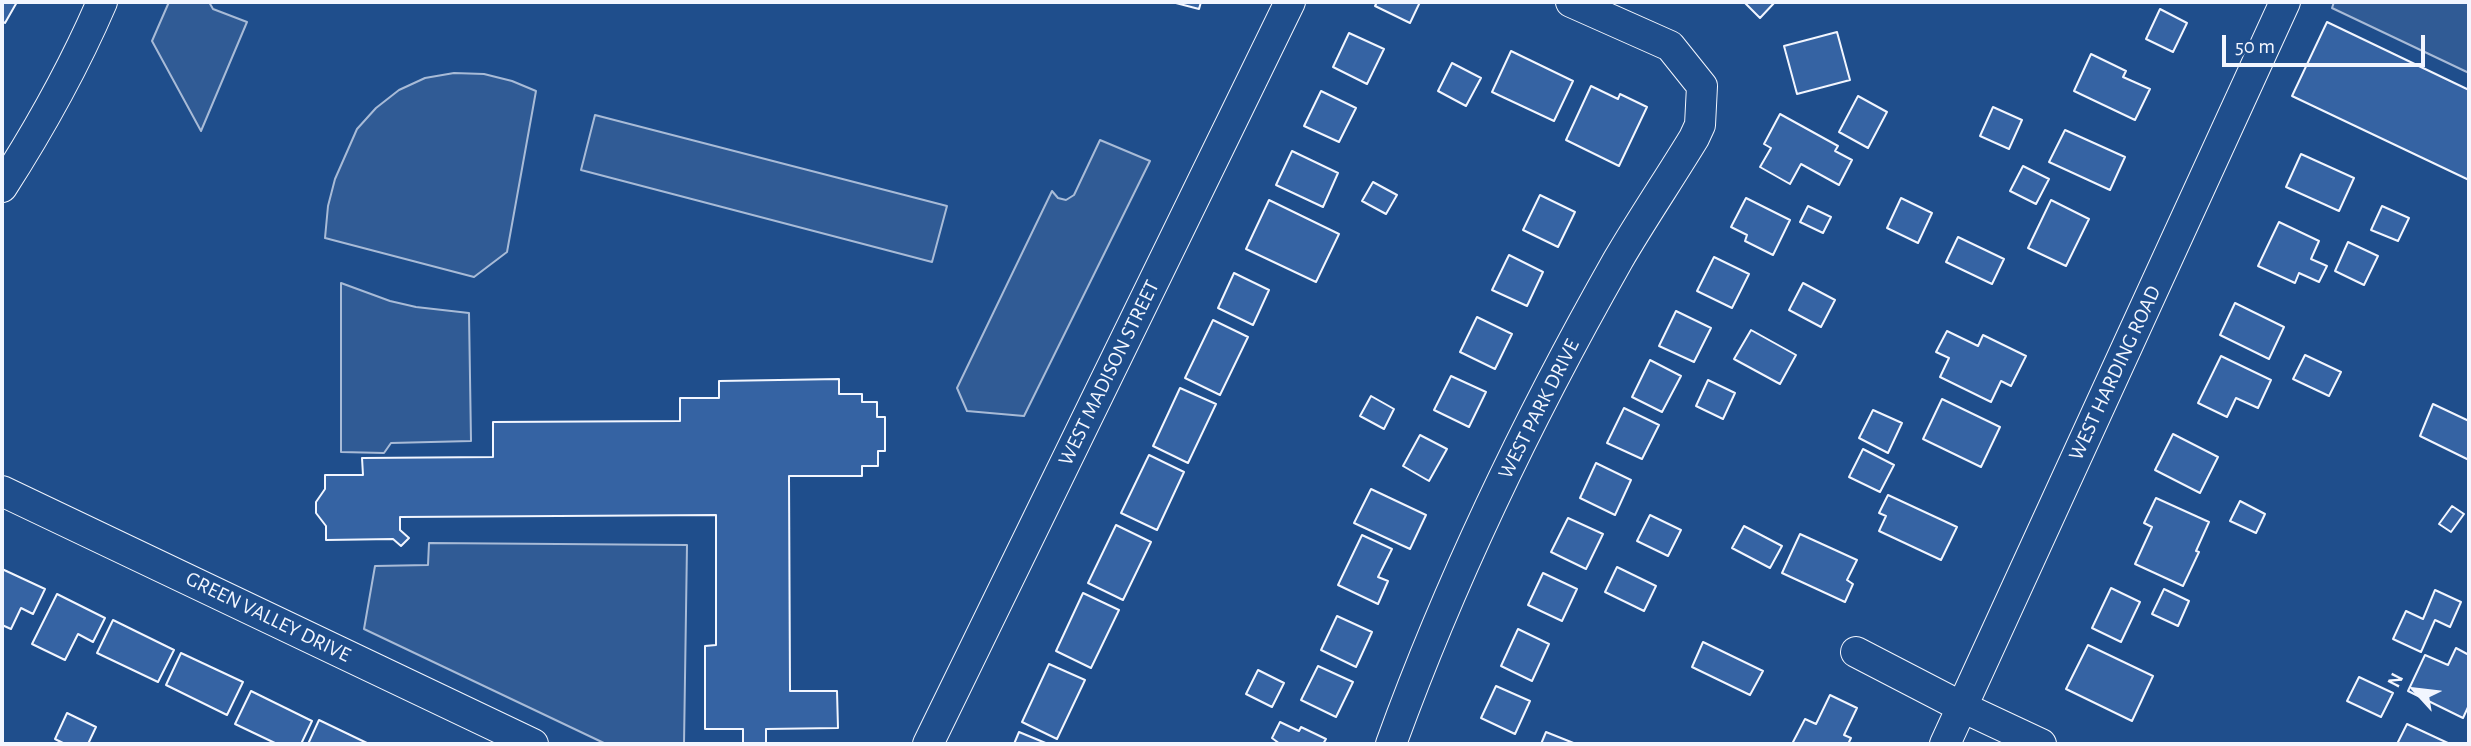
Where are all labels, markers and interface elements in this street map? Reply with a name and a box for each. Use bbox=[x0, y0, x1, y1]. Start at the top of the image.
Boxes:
scale bar bbox=[2226, 21, 2429, 65]
text: 50 m bbox=[2235, 36, 2275, 57]
street label: WEST MADISON STREET bbox=[1053, 276, 1165, 470]
street label: WEST HARDING ROAD bbox=[2063, 282, 2167, 464]
street label: WEST PARK DRIVE bbox=[1493, 335, 1585, 483]
street label: GREEN VALLEY DRIVE bbox=[181, 566, 355, 668]
north arrow bbox=[2380, 655, 2450, 725]
text: N bbox=[2384, 670, 2407, 690]

